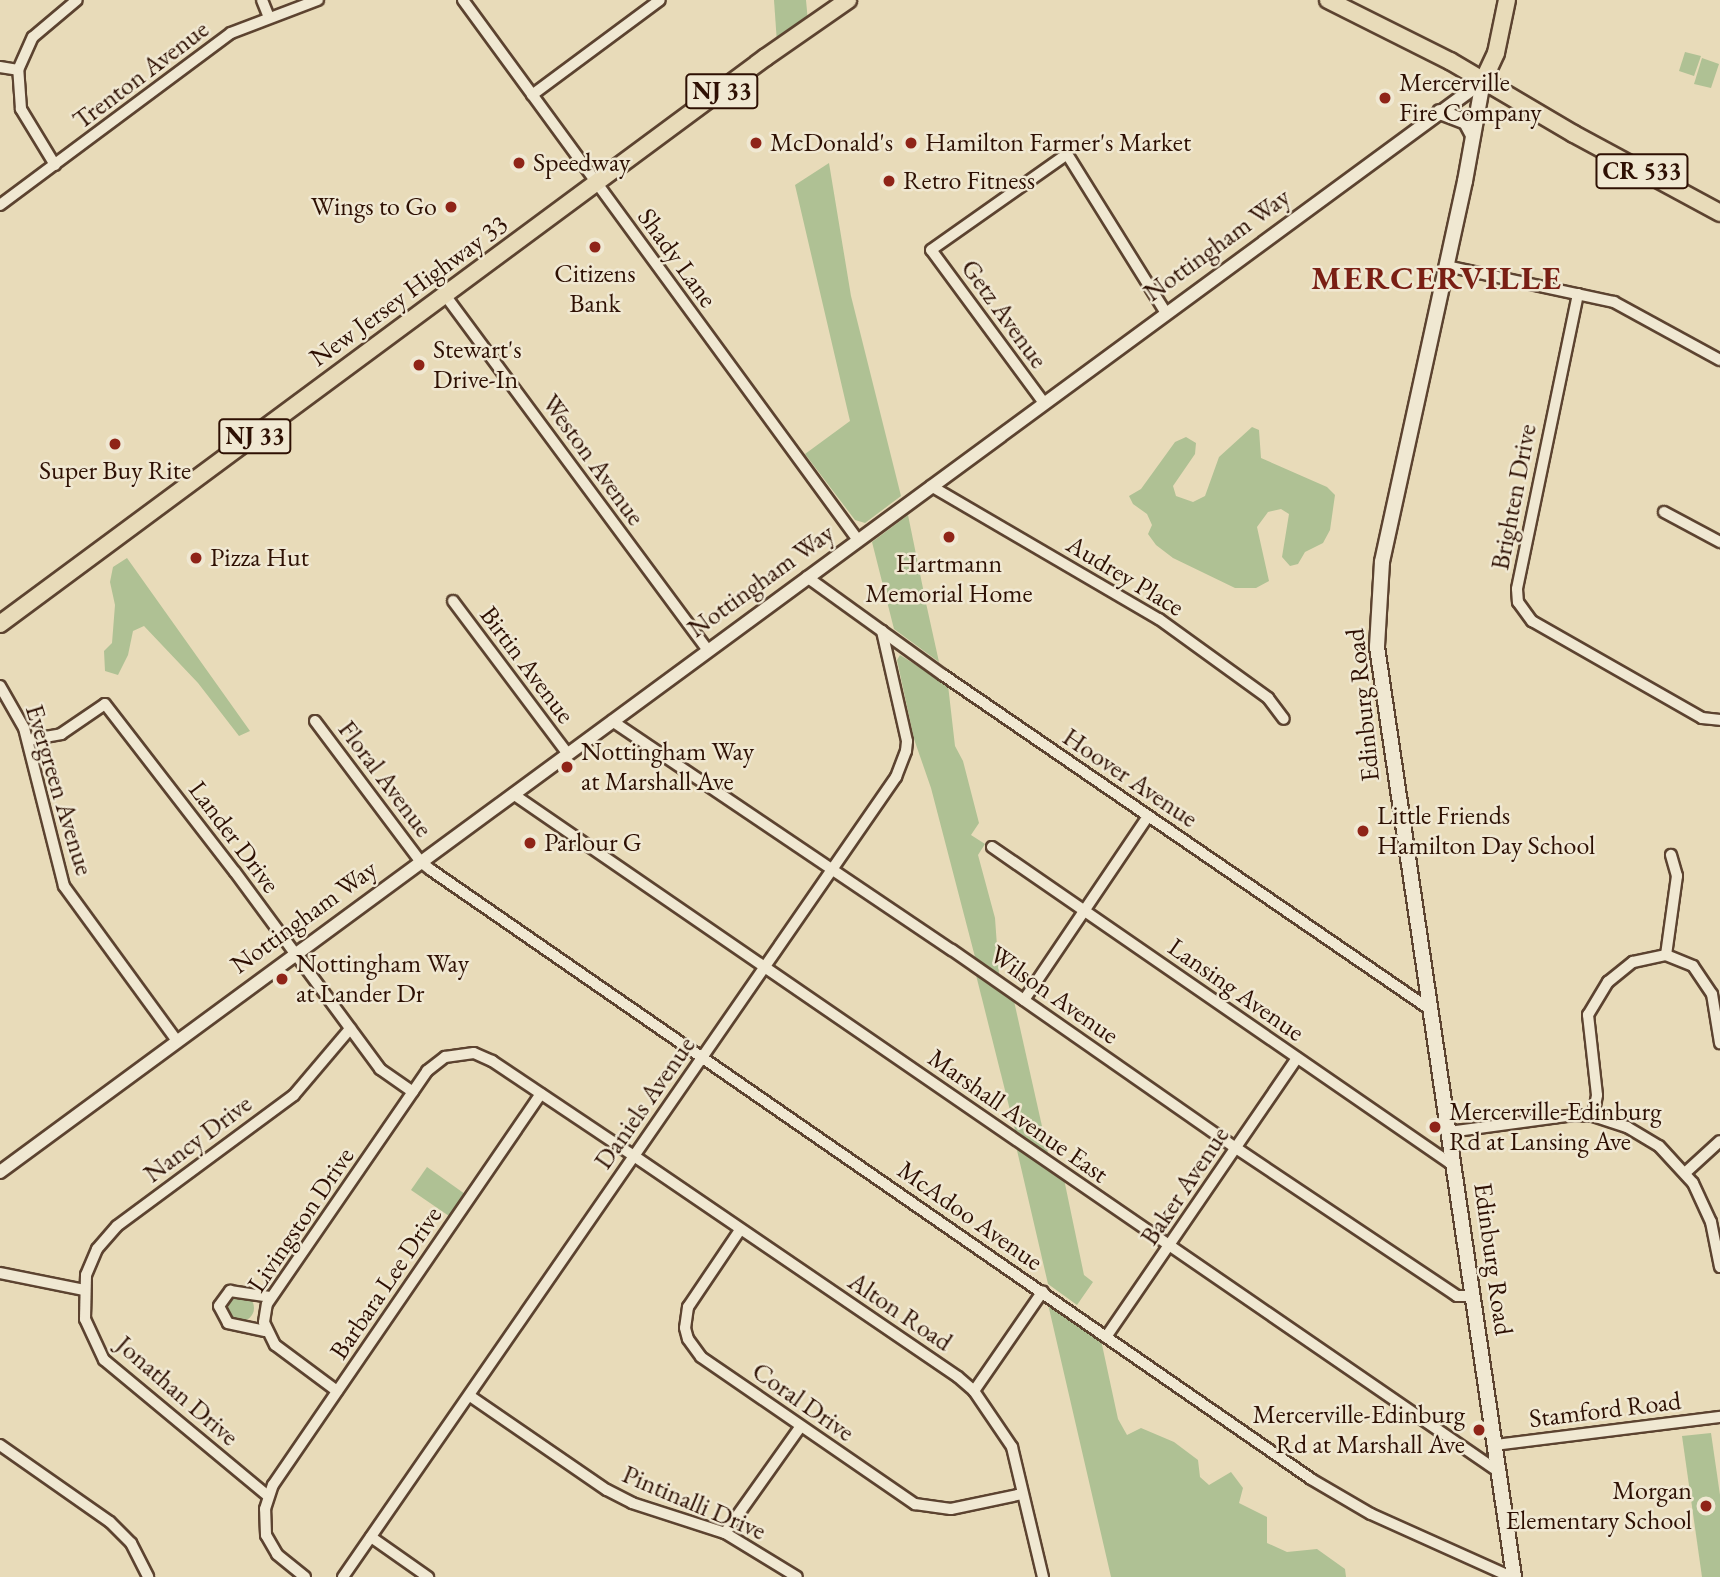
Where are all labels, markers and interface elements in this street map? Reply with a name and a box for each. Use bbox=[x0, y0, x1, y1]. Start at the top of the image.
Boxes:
street label: Trenton Avenue bbox=[67, 14, 215, 136]
place label: Mercerville Fire Company bbox=[1399, 67, 1542, 128]
road number: NJ 33 bbox=[685, 70, 759, 112]
marker: Mercerville Fire Company bbox=[1377, 90, 1393, 106]
place label: McDonald's bbox=[770, 127, 893, 159]
place label: Hamilton Farmer's Market bbox=[925, 127, 1191, 159]
marker: McDonald's bbox=[748, 135, 764, 151]
marker: Hamilton Farmer's Market bbox=[903, 135, 919, 151]
place label: Speedway bbox=[533, 147, 630, 179]
road number: CR 533 bbox=[1595, 150, 1689, 191]
marker: Speedway bbox=[511, 155, 527, 171]
place label: Retro Fitness bbox=[903, 165, 1035, 197]
marker: Retro Fitness bbox=[881, 173, 897, 189]
street label: Nottingham Way bbox=[1138, 182, 1296, 308]
place label: Wings to Go bbox=[311, 191, 437, 223]
marker: Wings to Go bbox=[443, 199, 459, 215]
street label: Shady Lane bbox=[631, 202, 723, 314]
street label: New Jersey Highway 33 bbox=[304, 209, 514, 373]
marker: Citizens Bank bbox=[587, 239, 603, 255]
street label: Getz Avenue bbox=[954, 254, 1054, 374]
place label: Citizens Bank bbox=[554, 258, 636, 320]
district label: MERCERVILLE bbox=[1312, 258, 1562, 298]
place label: Stewart's Drive-In bbox=[433, 334, 522, 396]
marker: Stewart's Drive-In bbox=[411, 357, 427, 373]
street label: Weston Avenue bbox=[535, 388, 651, 532]
road number: NJ 33 bbox=[218, 416, 292, 456]
street label: Brighten Drive bbox=[1485, 421, 1543, 573]
marker: Super Buy Rite bbox=[107, 436, 123, 452]
place label: Super Buy Rite bbox=[39, 455, 191, 487]
street label: Nottingham Way bbox=[682, 518, 840, 644]
marker: Hartmann Memorial Home bbox=[941, 529, 957, 545]
street label: Audrey Place bbox=[1061, 529, 1189, 623]
place label: Pizza Hut bbox=[210, 542, 309, 574]
place label: Hartmann Memorial Home bbox=[865, 548, 1033, 610]
marker: Pizza Hut bbox=[188, 550, 204, 566]
street label: Birtin Avenue bbox=[473, 600, 581, 730]
street label: Edinburg Road bbox=[1339, 627, 1387, 783]
street label: Evergreen Avenue bbox=[18, 701, 100, 879]
street label: Floral Avenue bbox=[331, 715, 439, 843]
street label: Hoover Avenue bbox=[1057, 722, 1203, 834]
place label: Nottingham Way at Marshall Ave bbox=[581, 736, 754, 798]
marker: Nottingham Way at Marshall Ave bbox=[559, 759, 575, 775]
street label: Lander Drive bbox=[182, 775, 286, 899]
place label: Little Friends Hamilton Day School bbox=[1377, 800, 1595, 862]
marker: Little Friends Hamilton Day School bbox=[1355, 823, 1371, 839]
place label: Parlour G bbox=[544, 827, 642, 859]
marker: Parlour G bbox=[522, 835, 538, 851]
street label: Nottingham Way bbox=[225, 854, 383, 980]
street label: Lansing Avenue bbox=[1162, 932, 1310, 1048]
street label: Wilson Avenue bbox=[983, 939, 1125, 1051]
place label: Nottingham Way at Lander Dr bbox=[296, 948, 469, 1010]
marker: Nottingham Way at Lander Dr bbox=[274, 971, 290, 987]
street label: Daniels Avenue bbox=[588, 1031, 702, 1175]
street label: Marshall Avenue East bbox=[922, 1042, 1114, 1190]
street label: Nancy Drive bbox=[138, 1088, 258, 1190]
place label: Mercerville-Edinburg Rd at Lansing Ave bbox=[1449, 1096, 1661, 1158]
marker: Mercerville-Edinburg Rd at Lansing Ave bbox=[1427, 1119, 1443, 1135]
street label: Baker Avenue bbox=[1134, 1121, 1236, 1251]
street label: Livingston Drive bbox=[241, 1142, 361, 1298]
street label: McAdoo Avenue bbox=[891, 1154, 1049, 1278]
street label: Edinburg Road bbox=[1467, 1181, 1519, 1337]
street label: Barbara Lee Drive bbox=[323, 1201, 449, 1365]
street label: Alton Road bbox=[842, 1266, 958, 1358]
street label: Jonathan Drive bbox=[109, 1329, 245, 1453]
street label: Coral Drive bbox=[746, 1356, 860, 1448]
street label: Stamford Road bbox=[1527, 1385, 1683, 1435]
place label: Mercerville-Edinburg Rd at Marshall Ave bbox=[1253, 1399, 1465, 1460]
marker: Mercerville-Edinburg Rd at Marshall Ave bbox=[1471, 1422, 1487, 1438]
street label: Pintinalli Drive bbox=[618, 1459, 770, 1547]
place label: Morgan Elementary School bbox=[1505, 1475, 1692, 1536]
marker: Morgan Elementary School bbox=[1698, 1498, 1714, 1514]

